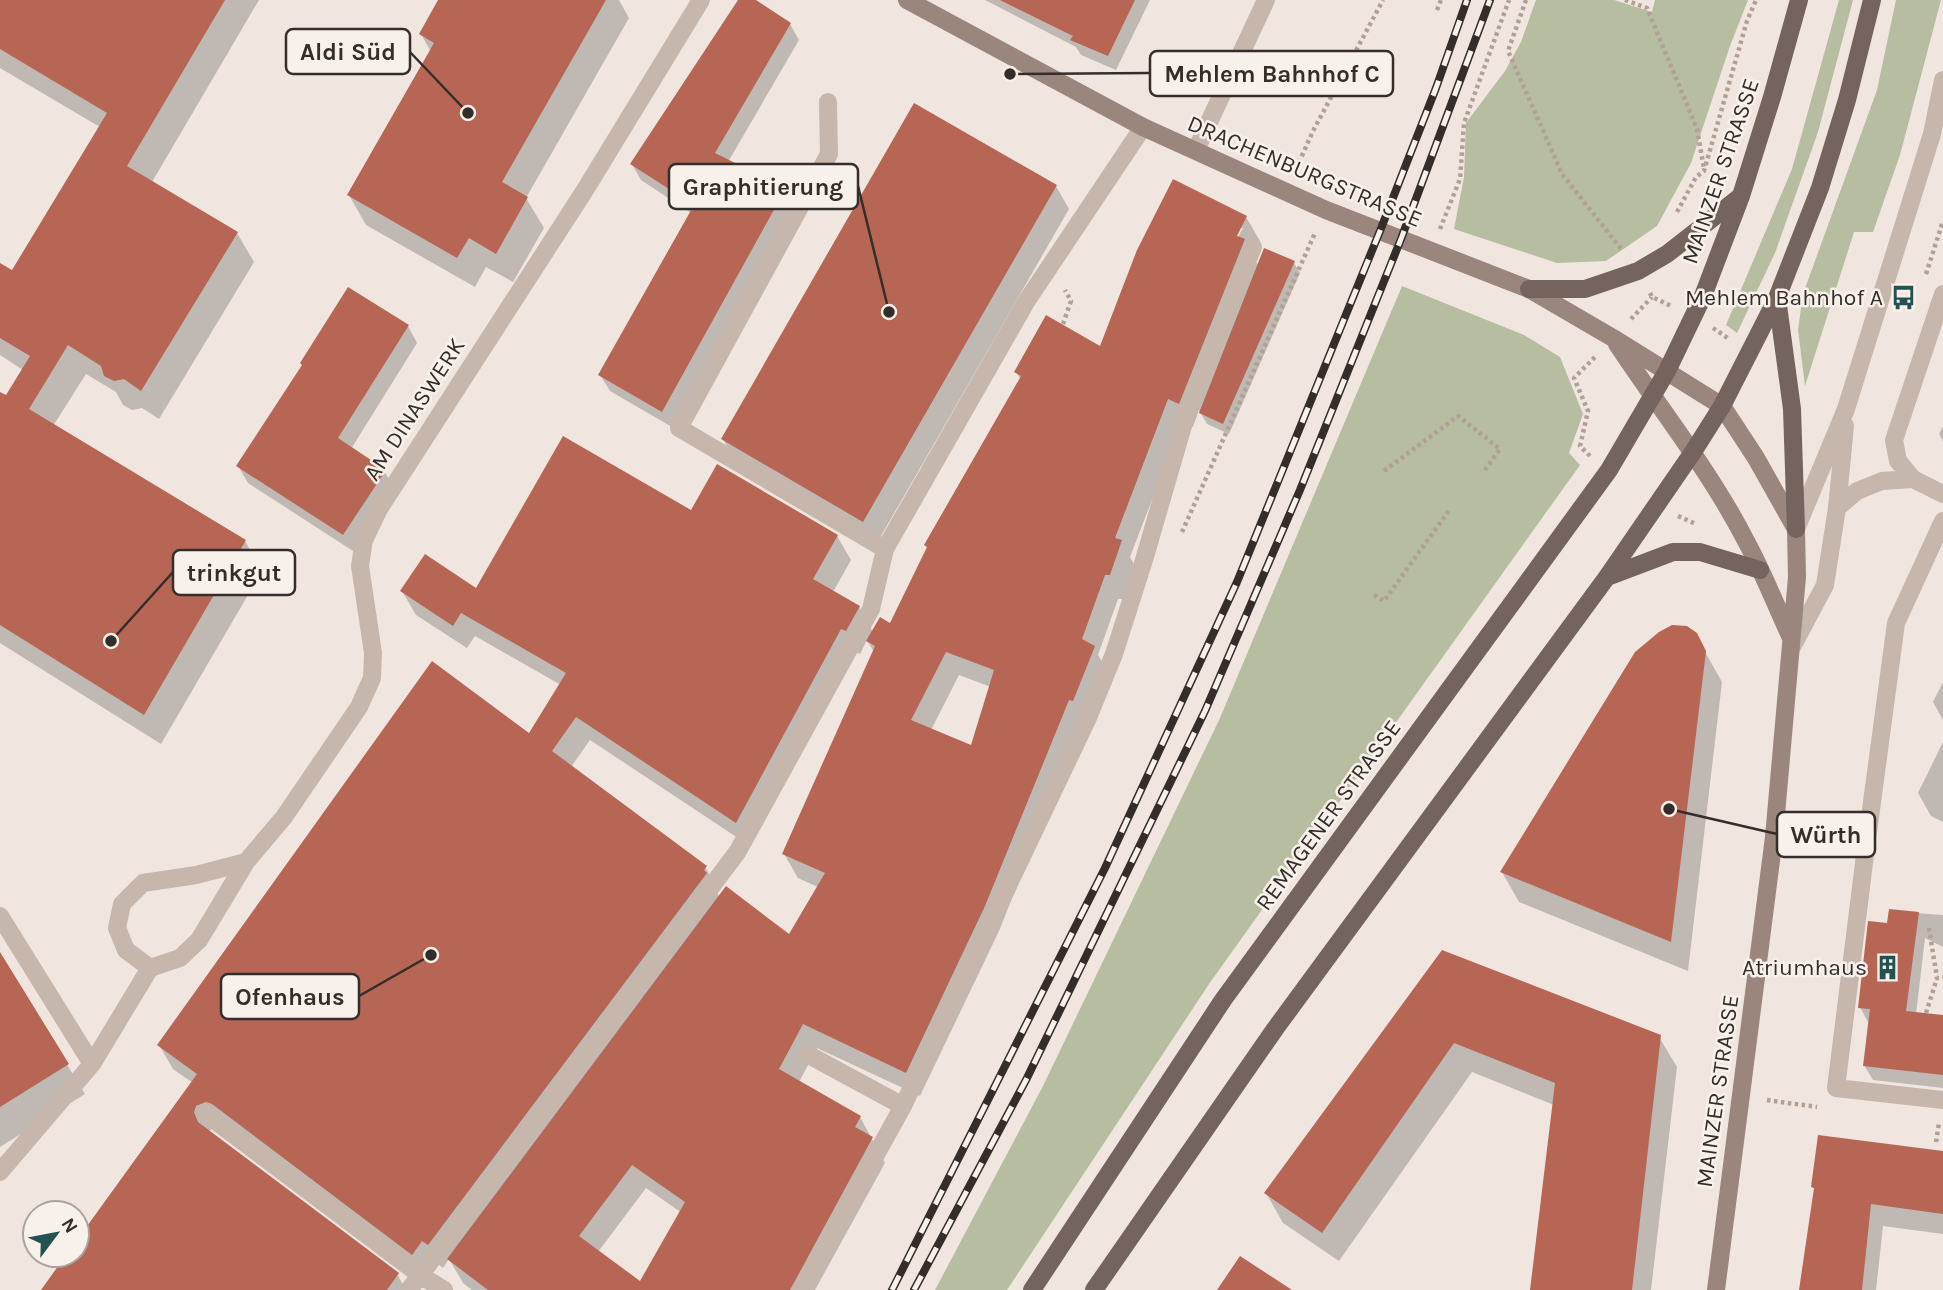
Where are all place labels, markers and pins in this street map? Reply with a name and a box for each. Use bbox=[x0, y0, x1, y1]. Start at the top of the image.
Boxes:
callout: Aldi Süd bbox=[286, 29, 410, 74]
callout: Mehlem Bahnhof C bbox=[1150, 51, 1393, 96]
callout: Graphitierung bbox=[669, 164, 858, 209]
bus stop icon: Mehlem Bahnhof A bbox=[1889, 283, 1917, 311]
place label: Mehlem Bahnhof A bbox=[1685, 284, 1883, 311]
callout: trinkgut bbox=[173, 550, 295, 595]
callout: Würth bbox=[1777, 812, 1875, 857]
building icon: Atriumhaus bbox=[1873, 953, 1901, 981]
place label: Atriumhaus bbox=[1742, 954, 1867, 981]
callout: Ofenhaus bbox=[221, 974, 359, 1019]

